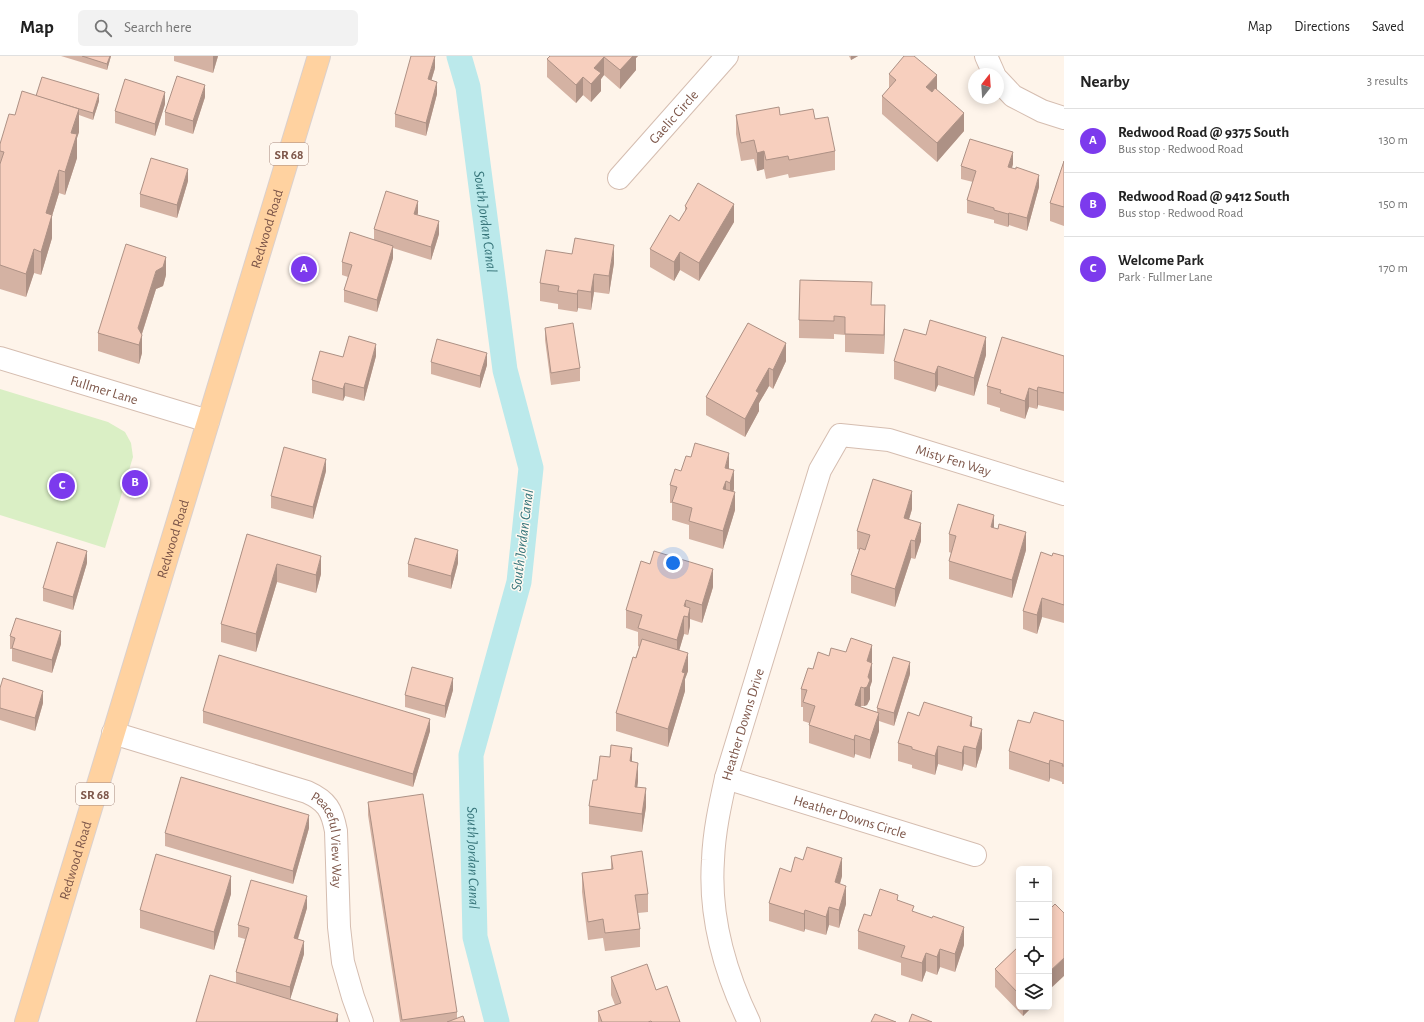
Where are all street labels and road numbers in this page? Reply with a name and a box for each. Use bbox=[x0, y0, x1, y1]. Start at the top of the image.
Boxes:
street label: Gaelic Circle bbox=[647, 88, 701, 147]
road number: SR 68 bbox=[270, 143, 308, 165]
street label: Redwood Road bbox=[249, 188, 286, 270]
street label: Fullmer Lane bbox=[69, 374, 139, 407]
street label: Misty Fen Way bbox=[914, 443, 993, 479]
street label: Redwood Road bbox=[155, 498, 192, 580]
street label: Heather Downs Drive bbox=[720, 667, 767, 782]
road number: SR 68 bbox=[76, 783, 114, 805]
street label: Peaceful View Way bbox=[309, 789, 344, 888]
street label: Heather Downs Circle bbox=[792, 793, 908, 841]
street label: Redwood Road bbox=[57, 820, 95, 902]

